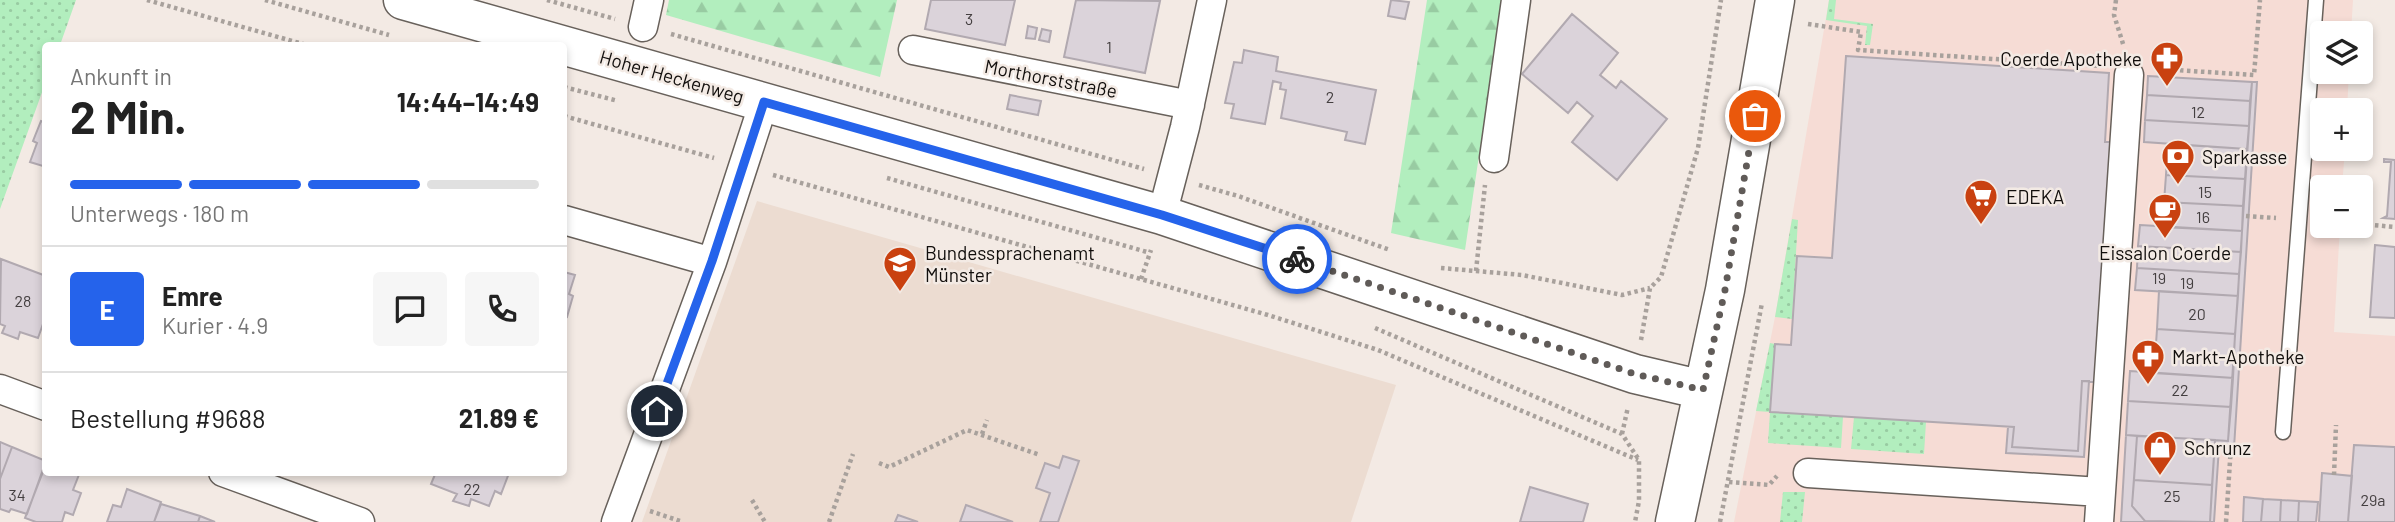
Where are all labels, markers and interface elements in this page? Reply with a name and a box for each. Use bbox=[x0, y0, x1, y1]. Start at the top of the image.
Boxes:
house number: 3 bbox=[965, 9, 973, 28]
map controls bbox=[2310, 21, 2373, 238]
button: layers bbox=[2310, 21, 2373, 84]
house number: 1 bbox=[1106, 37, 1112, 56]
pharmacy icon: Coerde Apotheke bbox=[2148, 39, 2186, 88]
street label: Hoher Heckenweg bbox=[597, 44, 747, 108]
place label: Coerde Apotheke bbox=[2000, 47, 2142, 70]
street label: Morthorststraße bbox=[983, 54, 1119, 102]
text: Ankunft in bbox=[70, 62, 172, 90]
text: 14:44–14:49 bbox=[397, 86, 539, 117]
pin bbox=[1725, 86, 1785, 146]
house number: 2 bbox=[1326, 87, 1334, 106]
text: 2 Min. bbox=[70, 88, 187, 143]
icon: bag bbox=[1736, 97, 1774, 135]
button: + bbox=[2310, 98, 2373, 161]
house number: 12 bbox=[2191, 102, 2205, 121]
bank icon: Sparkasse bbox=[2159, 137, 2197, 186]
place label: Sparkasse bbox=[2202, 145, 2287, 168]
button: − bbox=[2310, 175, 2373, 238]
supermarket icon: EDEKA bbox=[1962, 177, 2000, 226]
house number: 15 bbox=[2198, 182, 2212, 201]
place label: EDEKA bbox=[2006, 185, 2064, 208]
cafe icon: Eissalon Coerde bbox=[2146, 191, 2184, 240]
text: Unterwegs · 180 m bbox=[70, 199, 249, 227]
house number: 16 bbox=[2196, 207, 2210, 226]
courier bbox=[1262, 224, 1332, 294]
icon: bike bbox=[1278, 240, 1316, 278]
place label: Bundessprachenamt Münster bbox=[925, 241, 1095, 286]
place label: Eissalon Coerde bbox=[2099, 241, 2231, 264]
school or university icon: Bundessprachenamt Münster bbox=[881, 244, 919, 293]
house number: 19 bbox=[2152, 268, 2166, 287]
button: chat bbox=[373, 272, 447, 346]
button: phone bbox=[465, 272, 539, 346]
house number: 19 bbox=[2180, 273, 2194, 292]
text: Emre bbox=[162, 280, 223, 311]
house number: 28 bbox=[15, 291, 31, 310]
text: E bbox=[99, 294, 115, 325]
house number: 20 bbox=[2188, 304, 2206, 323]
text: Kurier · 4.9 bbox=[162, 311, 268, 339]
pharmacy icon: Markt-Apotheke bbox=[2129, 337, 2167, 386]
place label: Markt-Apotheke bbox=[2172, 345, 2304, 368]
house number: 22 bbox=[2171, 380, 2189, 399]
pin bbox=[627, 381, 687, 441]
icon: home bbox=[638, 392, 676, 430]
text: Bestellung #9688 bbox=[70, 402, 266, 433]
text: 21.89 € bbox=[459, 402, 539, 433]
shop icon: Schrunz bbox=[2141, 428, 2179, 477]
place label: Schrunz bbox=[2184, 436, 2251, 459]
house number: 22 bbox=[463, 479, 481, 498]
house number: 34 bbox=[8, 485, 26, 504]
house number: 25 bbox=[2164, 486, 2180, 505]
house number: 29a bbox=[2360, 490, 2386, 509]

